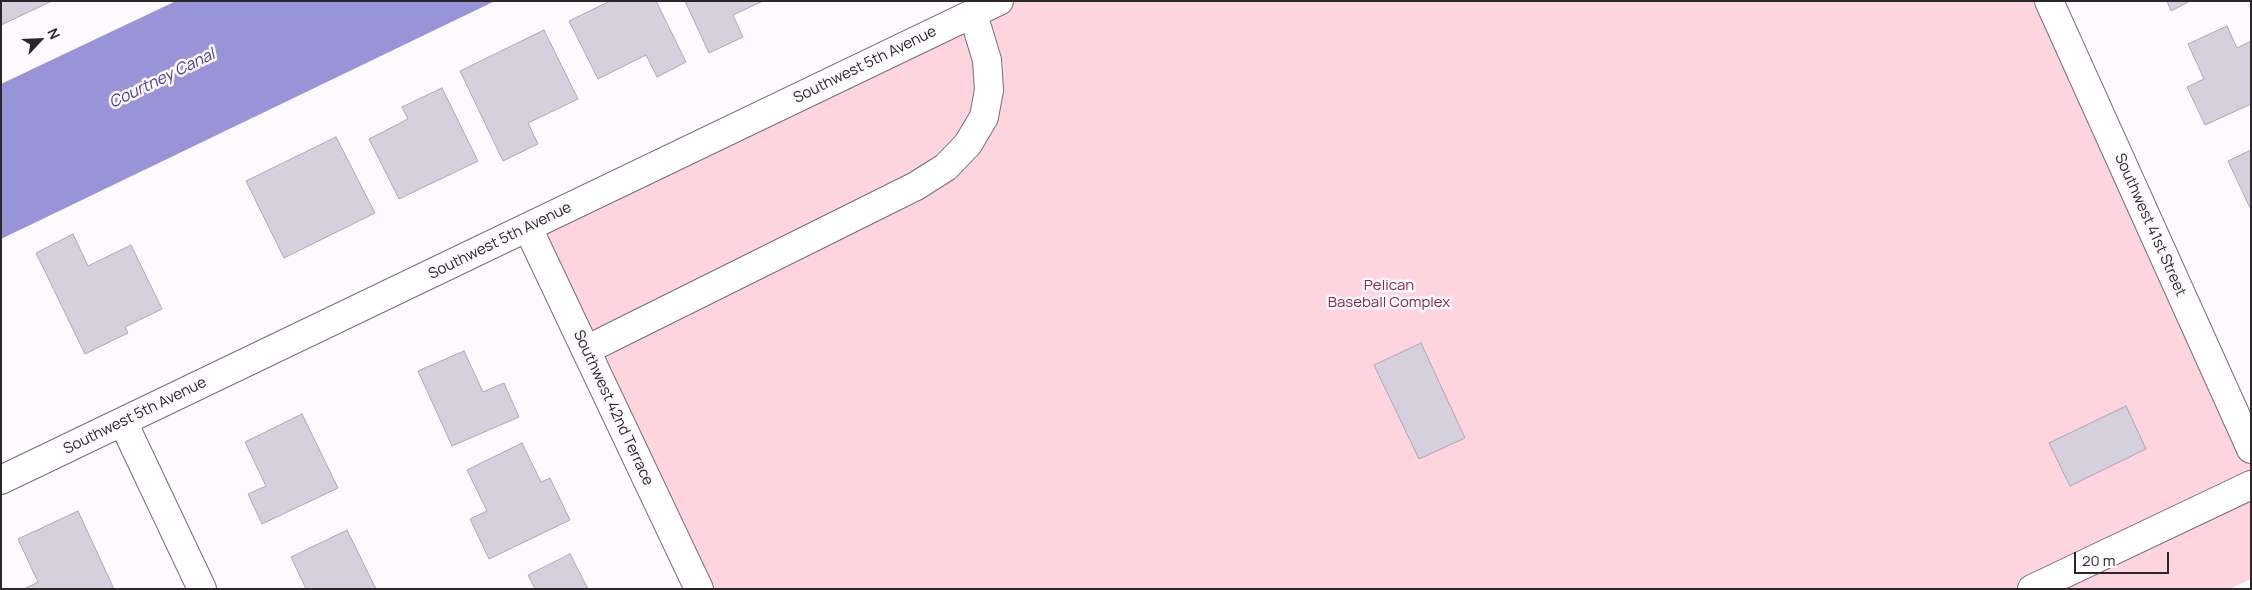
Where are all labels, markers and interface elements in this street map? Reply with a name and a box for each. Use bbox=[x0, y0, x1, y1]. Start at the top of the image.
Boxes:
north arrow bbox=[15, 15, 65, 65]
street label: Southwest 5th Avenue bbox=[791, 23, 939, 107]
text: N bbox=[43, 25, 65, 42]
water label: Courtney Canal bbox=[106, 45, 218, 113]
street label: Southwest 41st Street bbox=[2110, 151, 2190, 299]
street label: Southwest 5th Avenue bbox=[426, 199, 574, 283]
park label: Pelican Baseball Complex bbox=[1328, 277, 1450, 312]
street label: Southwest 42nd Terrace bbox=[569, 328, 657, 488]
street label: Southwest 5th Avenue bbox=[61, 374, 209, 458]
scale bar bbox=[2077, 542, 2172, 574]
text: 20 m bbox=[2082, 550, 2115, 571]

